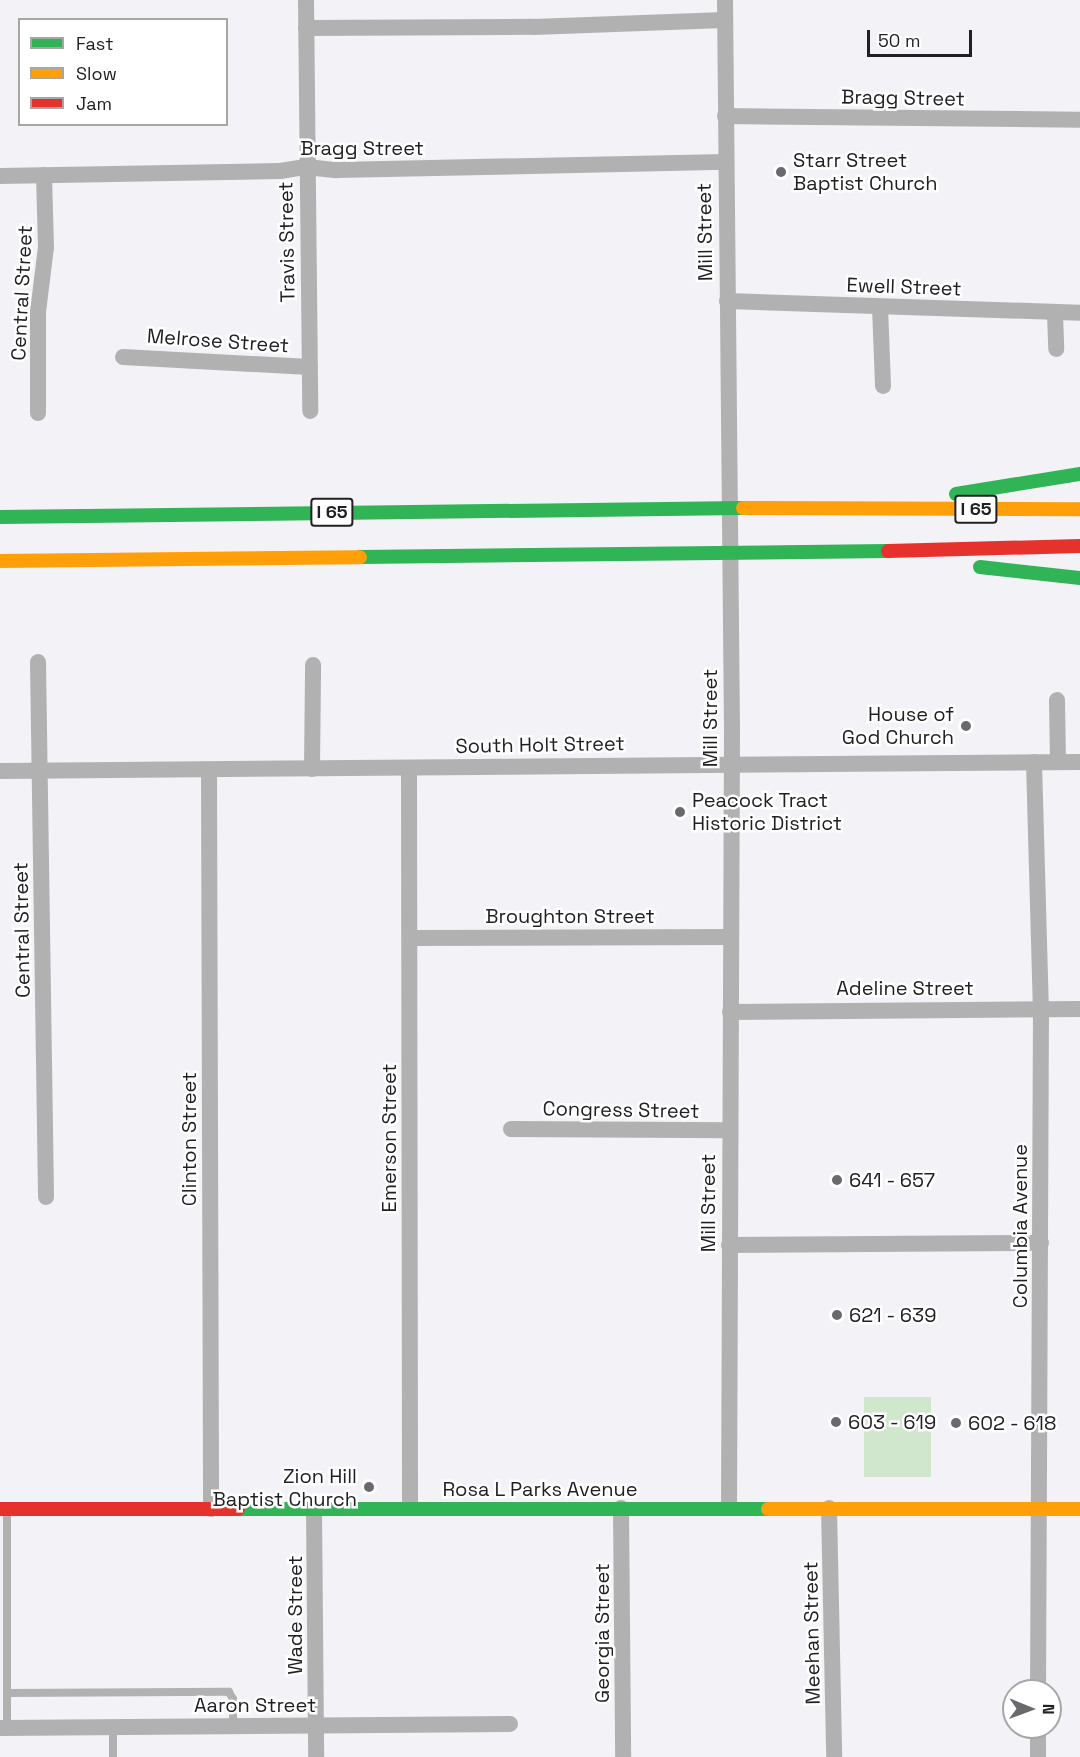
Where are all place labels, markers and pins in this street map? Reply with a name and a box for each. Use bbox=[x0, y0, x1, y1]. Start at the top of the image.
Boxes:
place label: Starr Street Baptist Church bbox=[793, 148, 938, 195]
marker: Starr Street Baptist Church bbox=[774, 165, 788, 179]
place label: House of God Church bbox=[842, 702, 954, 749]
marker: House of God Church bbox=[959, 719, 973, 733]
place label: Peacock Tract Historic District bbox=[692, 789, 842, 836]
marker: Peacock Tract Historic District bbox=[673, 805, 687, 819]
place label: 641 - 657 bbox=[849, 1168, 936, 1192]
marker: 641 - 657 bbox=[830, 1173, 844, 1187]
place label: 621 - 639 bbox=[849, 1303, 938, 1327]
marker: 621 - 639 bbox=[830, 1308, 844, 1322]
place label: 603 - 619 bbox=[848, 1410, 937, 1434]
place label: 602 - 618 bbox=[968, 1411, 1058, 1435]
marker: 603 - 619 bbox=[829, 1415, 843, 1429]
marker: 602 - 618 bbox=[949, 1416, 963, 1430]
place label: Zion Hill Baptist Church bbox=[212, 1464, 357, 1511]
marker: Zion Hill Baptist Church bbox=[362, 1480, 376, 1494]

